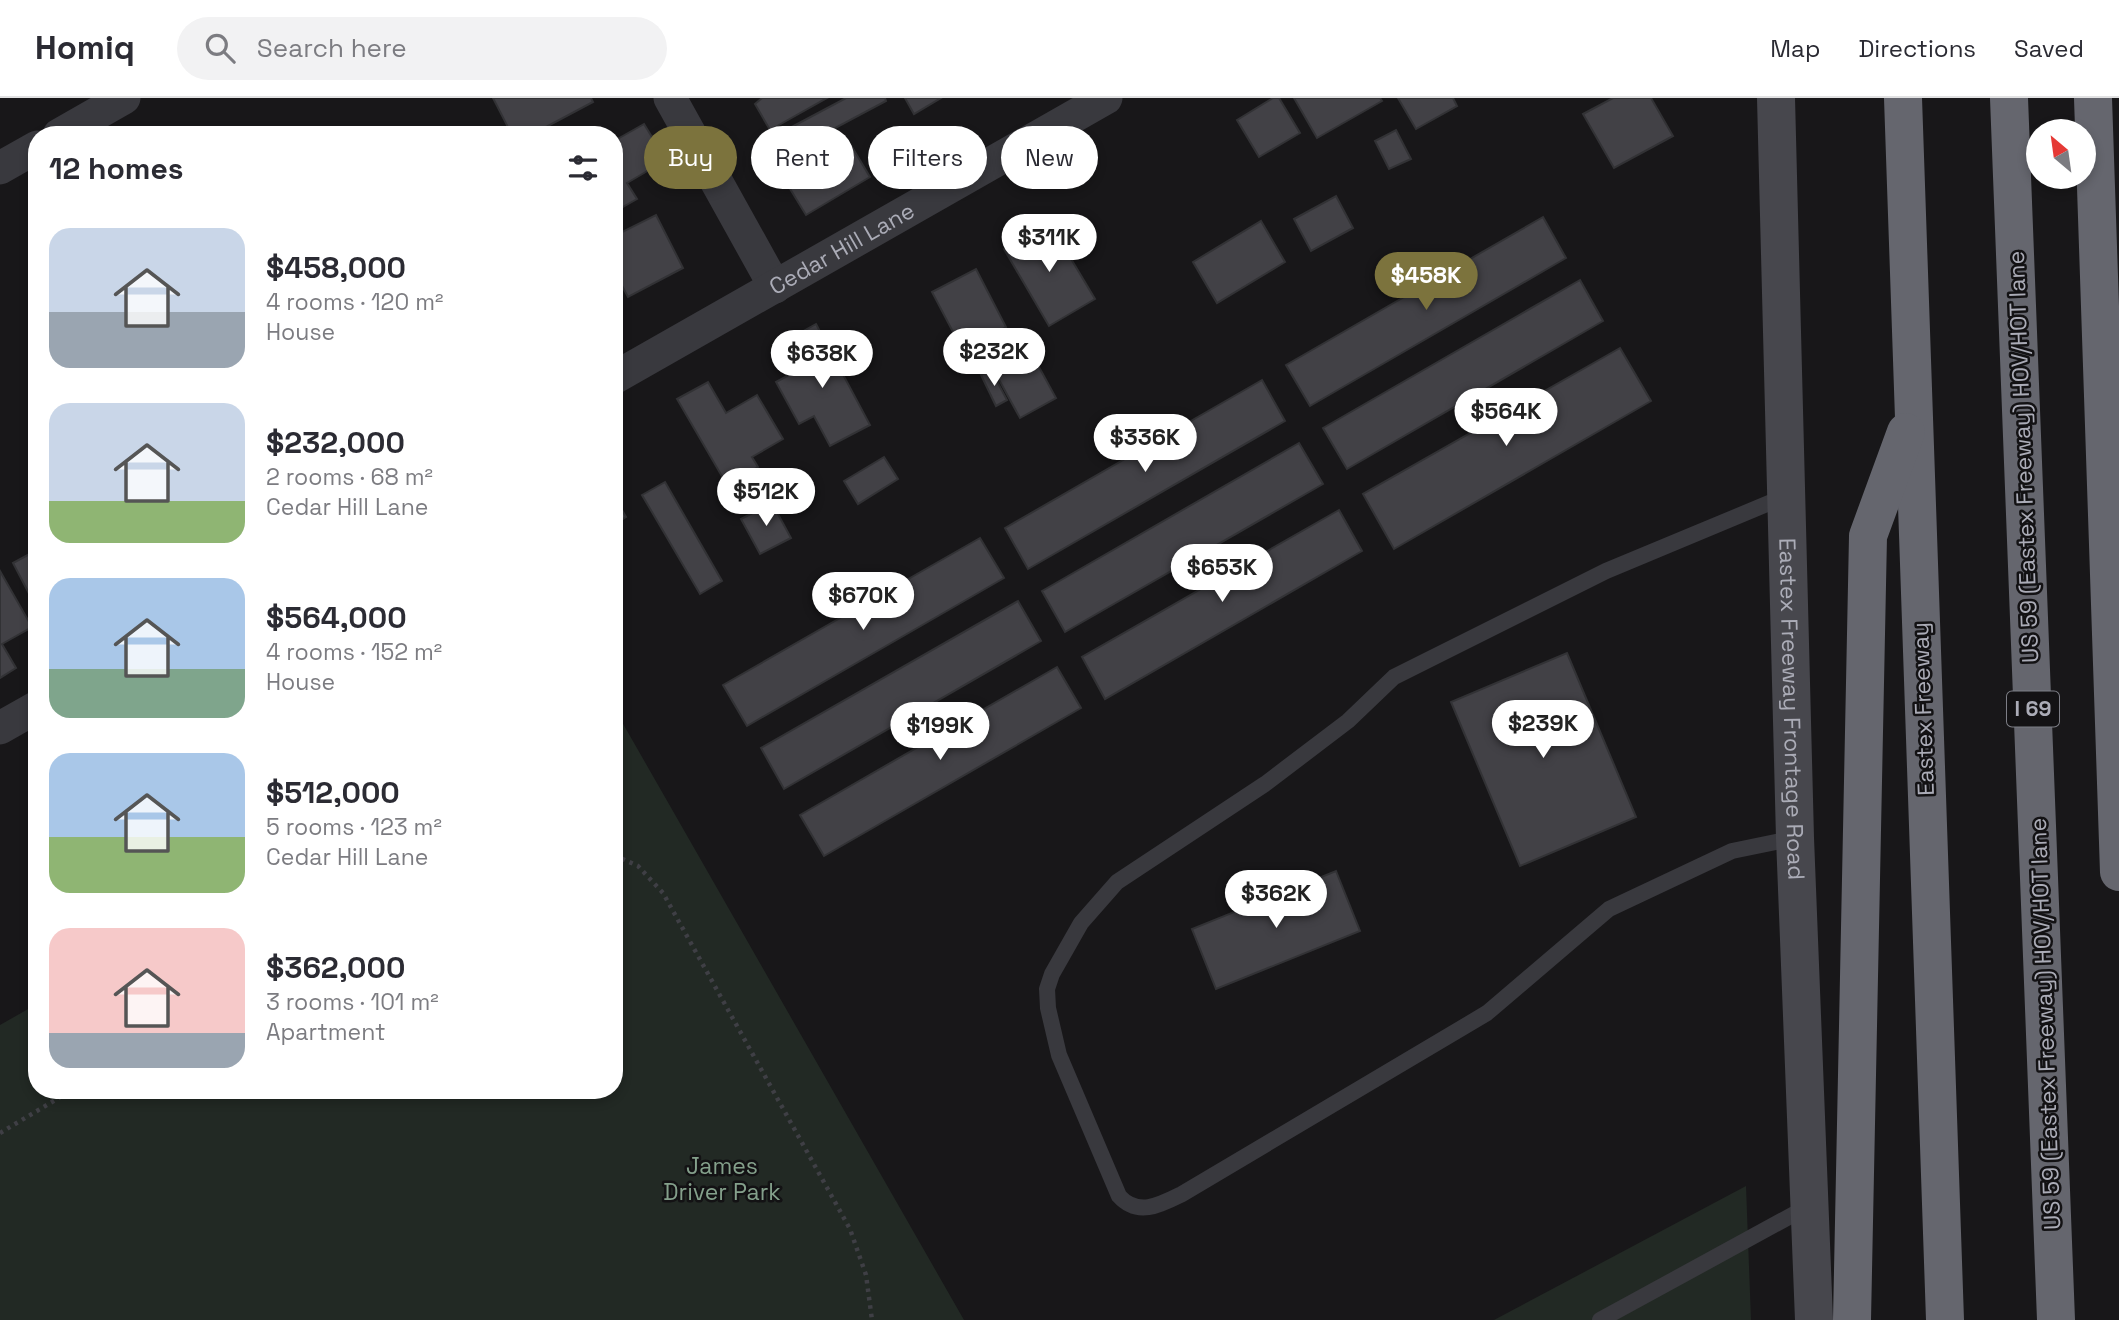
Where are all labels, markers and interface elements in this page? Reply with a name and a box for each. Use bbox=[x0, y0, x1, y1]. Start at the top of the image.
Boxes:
search box bbox=[177, 17, 667, 80]
text: Homiq bbox=[35, 27, 135, 69]
icon: search bbox=[201, 29, 239, 67]
text: Search here bbox=[257, 31, 407, 65]
text: Map bbox=[1770, 33, 1820, 64]
text: Directions bbox=[1858, 33, 1976, 64]
text: Saved bbox=[2014, 33, 2084, 64]
north arrow bbox=[2026, 119, 2096, 189]
map controls bbox=[2026, 119, 2096, 189]
chip: Buy bbox=[644, 126, 737, 189]
chip: Rent bbox=[751, 126, 854, 189]
chip: Filters bbox=[868, 126, 987, 189]
chip: New bbox=[1001, 126, 1098, 189]
text: 12 homes bbox=[49, 149, 184, 188]
icon: filters bbox=[564, 149, 602, 187]
street label: Cedar Hill Lane bbox=[764, 195, 920, 302]
pin: $311K bbox=[1000, 214, 1098, 274]
text: $311K bbox=[1018, 222, 1080, 252]
text: $458,000 bbox=[266, 248, 406, 287]
street label: US 59 (Eastex Freeway) HOV/HOT lane bbox=[2001, 250, 2045, 664]
pin: $458K bbox=[1377, 252, 1475, 312]
icon: home bbox=[105, 256, 189, 340]
text: $458K bbox=[1391, 260, 1461, 290]
text: 4 rooms · 120 m² bbox=[266, 287, 443, 317]
text: House bbox=[266, 317, 335, 347]
pin: $232K bbox=[945, 328, 1043, 388]
pin: $638K bbox=[773, 330, 871, 390]
text: $232K bbox=[959, 336, 1029, 366]
text: $638K bbox=[787, 338, 857, 368]
pin: $564K bbox=[1457, 388, 1555, 448]
text: $564K bbox=[1471, 396, 1541, 426]
pin: $336K bbox=[1096, 414, 1194, 474]
text: $336K bbox=[1110, 422, 1180, 452]
text: $232,000 bbox=[266, 423, 405, 462]
icon: home bbox=[105, 431, 189, 515]
text: 2 rooms · 68 m² bbox=[266, 462, 433, 492]
pin: $512K bbox=[717, 468, 815, 528]
text: $512K bbox=[733, 476, 799, 506]
text: Cedar Hill Lane bbox=[266, 492, 428, 522]
street label: Eastex Freeway Frontage Road bbox=[1772, 537, 1812, 880]
pin: $653K bbox=[1173, 545, 1271, 604]
text: $653K bbox=[1187, 552, 1257, 582]
pin: $670K bbox=[814, 573, 912, 632]
text: $670K bbox=[828, 580, 898, 610]
text: $564,000 bbox=[266, 598, 407, 637]
icon: home bbox=[105, 606, 189, 690]
street label: Eastex Freeway bbox=[1905, 622, 1941, 796]
text: 4 rooms · 152 m² bbox=[266, 637, 442, 667]
text: House bbox=[266, 667, 335, 697]
road number: I 69 bbox=[2007, 692, 2059, 726]
pin: $239K bbox=[1494, 700, 1592, 760]
pin: $199K bbox=[891, 702, 989, 762]
text: $239K bbox=[1508, 708, 1578, 738]
text: $199K bbox=[906, 710, 974, 740]
text: $512,000 bbox=[266, 773, 400, 812]
icon: home bbox=[105, 781, 189, 865]
text: 5 rooms · 123 m² bbox=[266, 812, 442, 842]
street label: US 59 (Eastex Freeway) HOV/HOT lane bbox=[2023, 817, 2067, 1231]
text: Cedar Hill Lane bbox=[266, 842, 428, 872]
pin: $362K bbox=[1227, 870, 1325, 930]
text: $362K bbox=[1241, 878, 1311, 908]
text: $362,000 bbox=[266, 948, 405, 987]
icon: home bbox=[105, 956, 189, 1040]
text: 3 rooms · 101 m² bbox=[266, 987, 439, 1017]
text: Apartment bbox=[266, 1017, 386, 1047]
park label: James Driver Park bbox=[663, 1151, 781, 1207]

